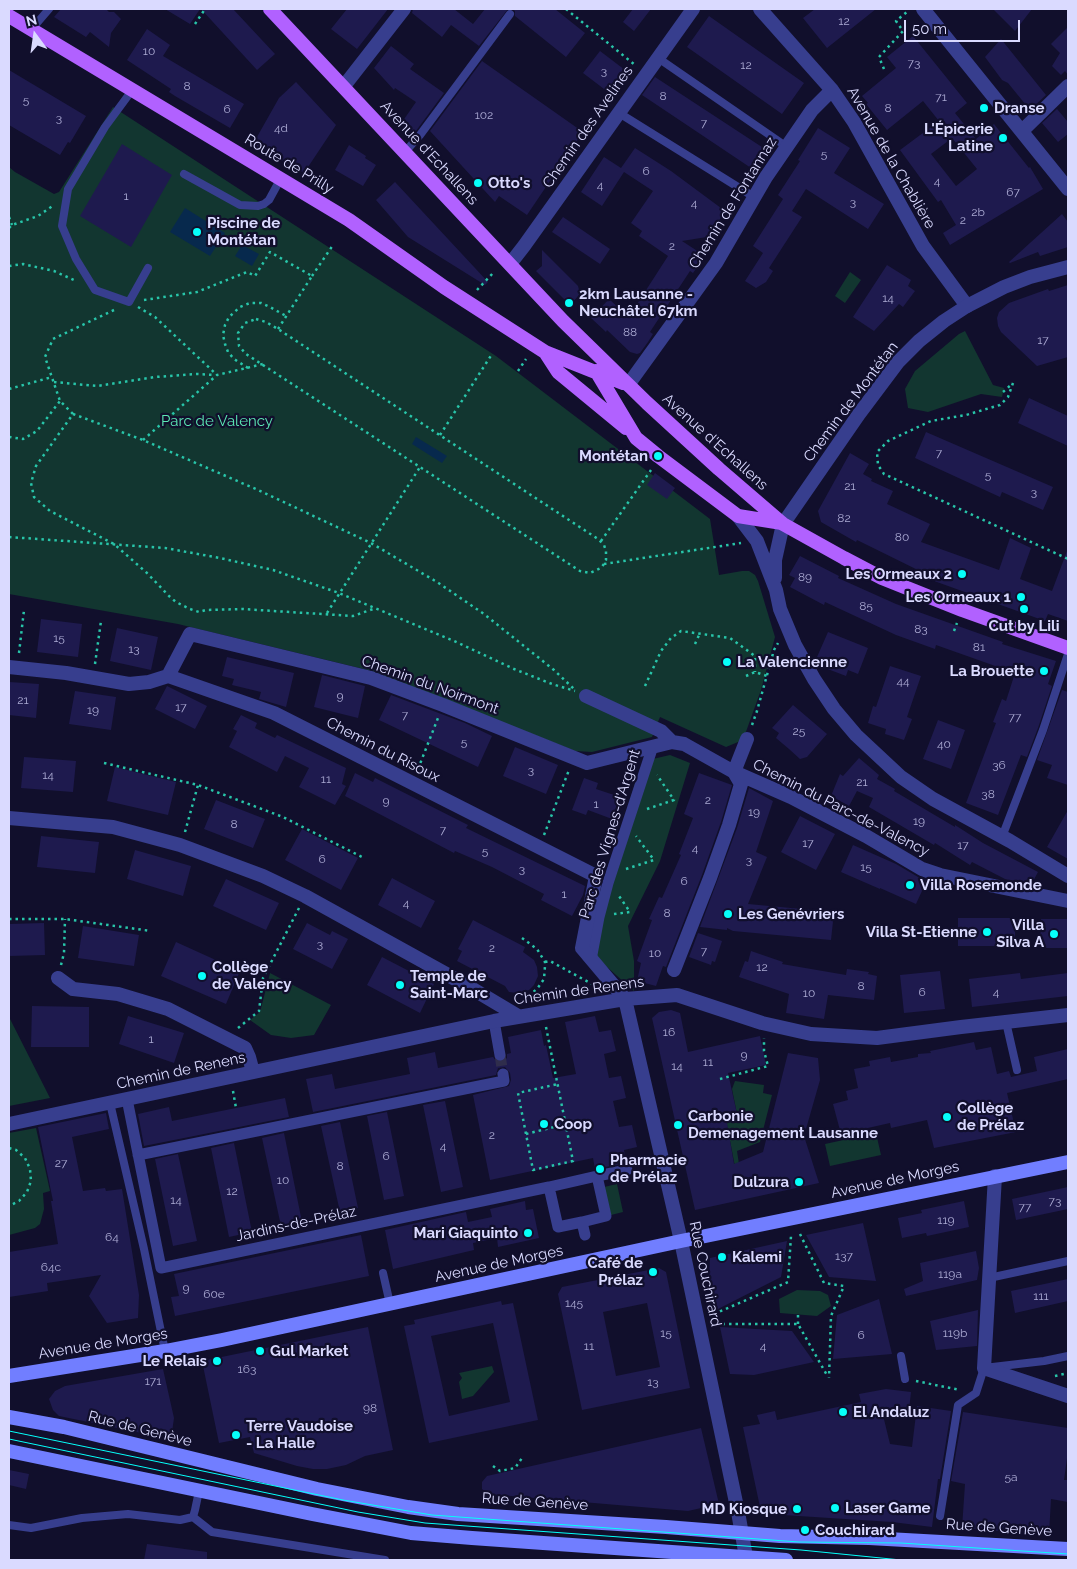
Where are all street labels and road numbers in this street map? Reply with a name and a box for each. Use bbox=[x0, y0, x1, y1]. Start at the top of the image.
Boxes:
street label: Chemin des Avelines bbox=[539, 62, 637, 192]
street label: Avenue de la Chablière bbox=[843, 84, 939, 232]
street label: Avenue d'Echallens bbox=[376, 97, 482, 209]
street label: Route de Prilly bbox=[241, 130, 337, 198]
street label: Chemin de Fontannaz bbox=[685, 134, 781, 272]
street label: Chemin de Montétan bbox=[800, 338, 902, 466]
street label: Avenue d'Echallens bbox=[659, 390, 771, 494]
street label: Chemin du Noirmont bbox=[359, 652, 501, 718]
street label: Chemin du Risoux bbox=[323, 714, 443, 786]
street label: Parc des Vignes-d'Argent bbox=[576, 747, 644, 921]
street label: Chemin du Parc-de-Valency bbox=[750, 756, 932, 860]
street label: Chemin de Renens bbox=[513, 973, 645, 1009]
street label: Chemin de Renens bbox=[115, 1049, 247, 1093]
street label: Avenue de Morges bbox=[829, 1158, 961, 1202]
street label: Jardins-de-Prélaz bbox=[234, 1202, 358, 1246]
street label: Rue Couchirard bbox=[685, 1220, 725, 1328]
street label: Avenue de Morges bbox=[433, 1242, 565, 1286]
street label: Avenue de Morges bbox=[37, 1325, 169, 1363]
street label: Rue de Genève bbox=[86, 1407, 194, 1451]
street label: Rue de Genève bbox=[481, 1489, 589, 1515]
street label: Rue de Genève bbox=[945, 1515, 1053, 1541]

